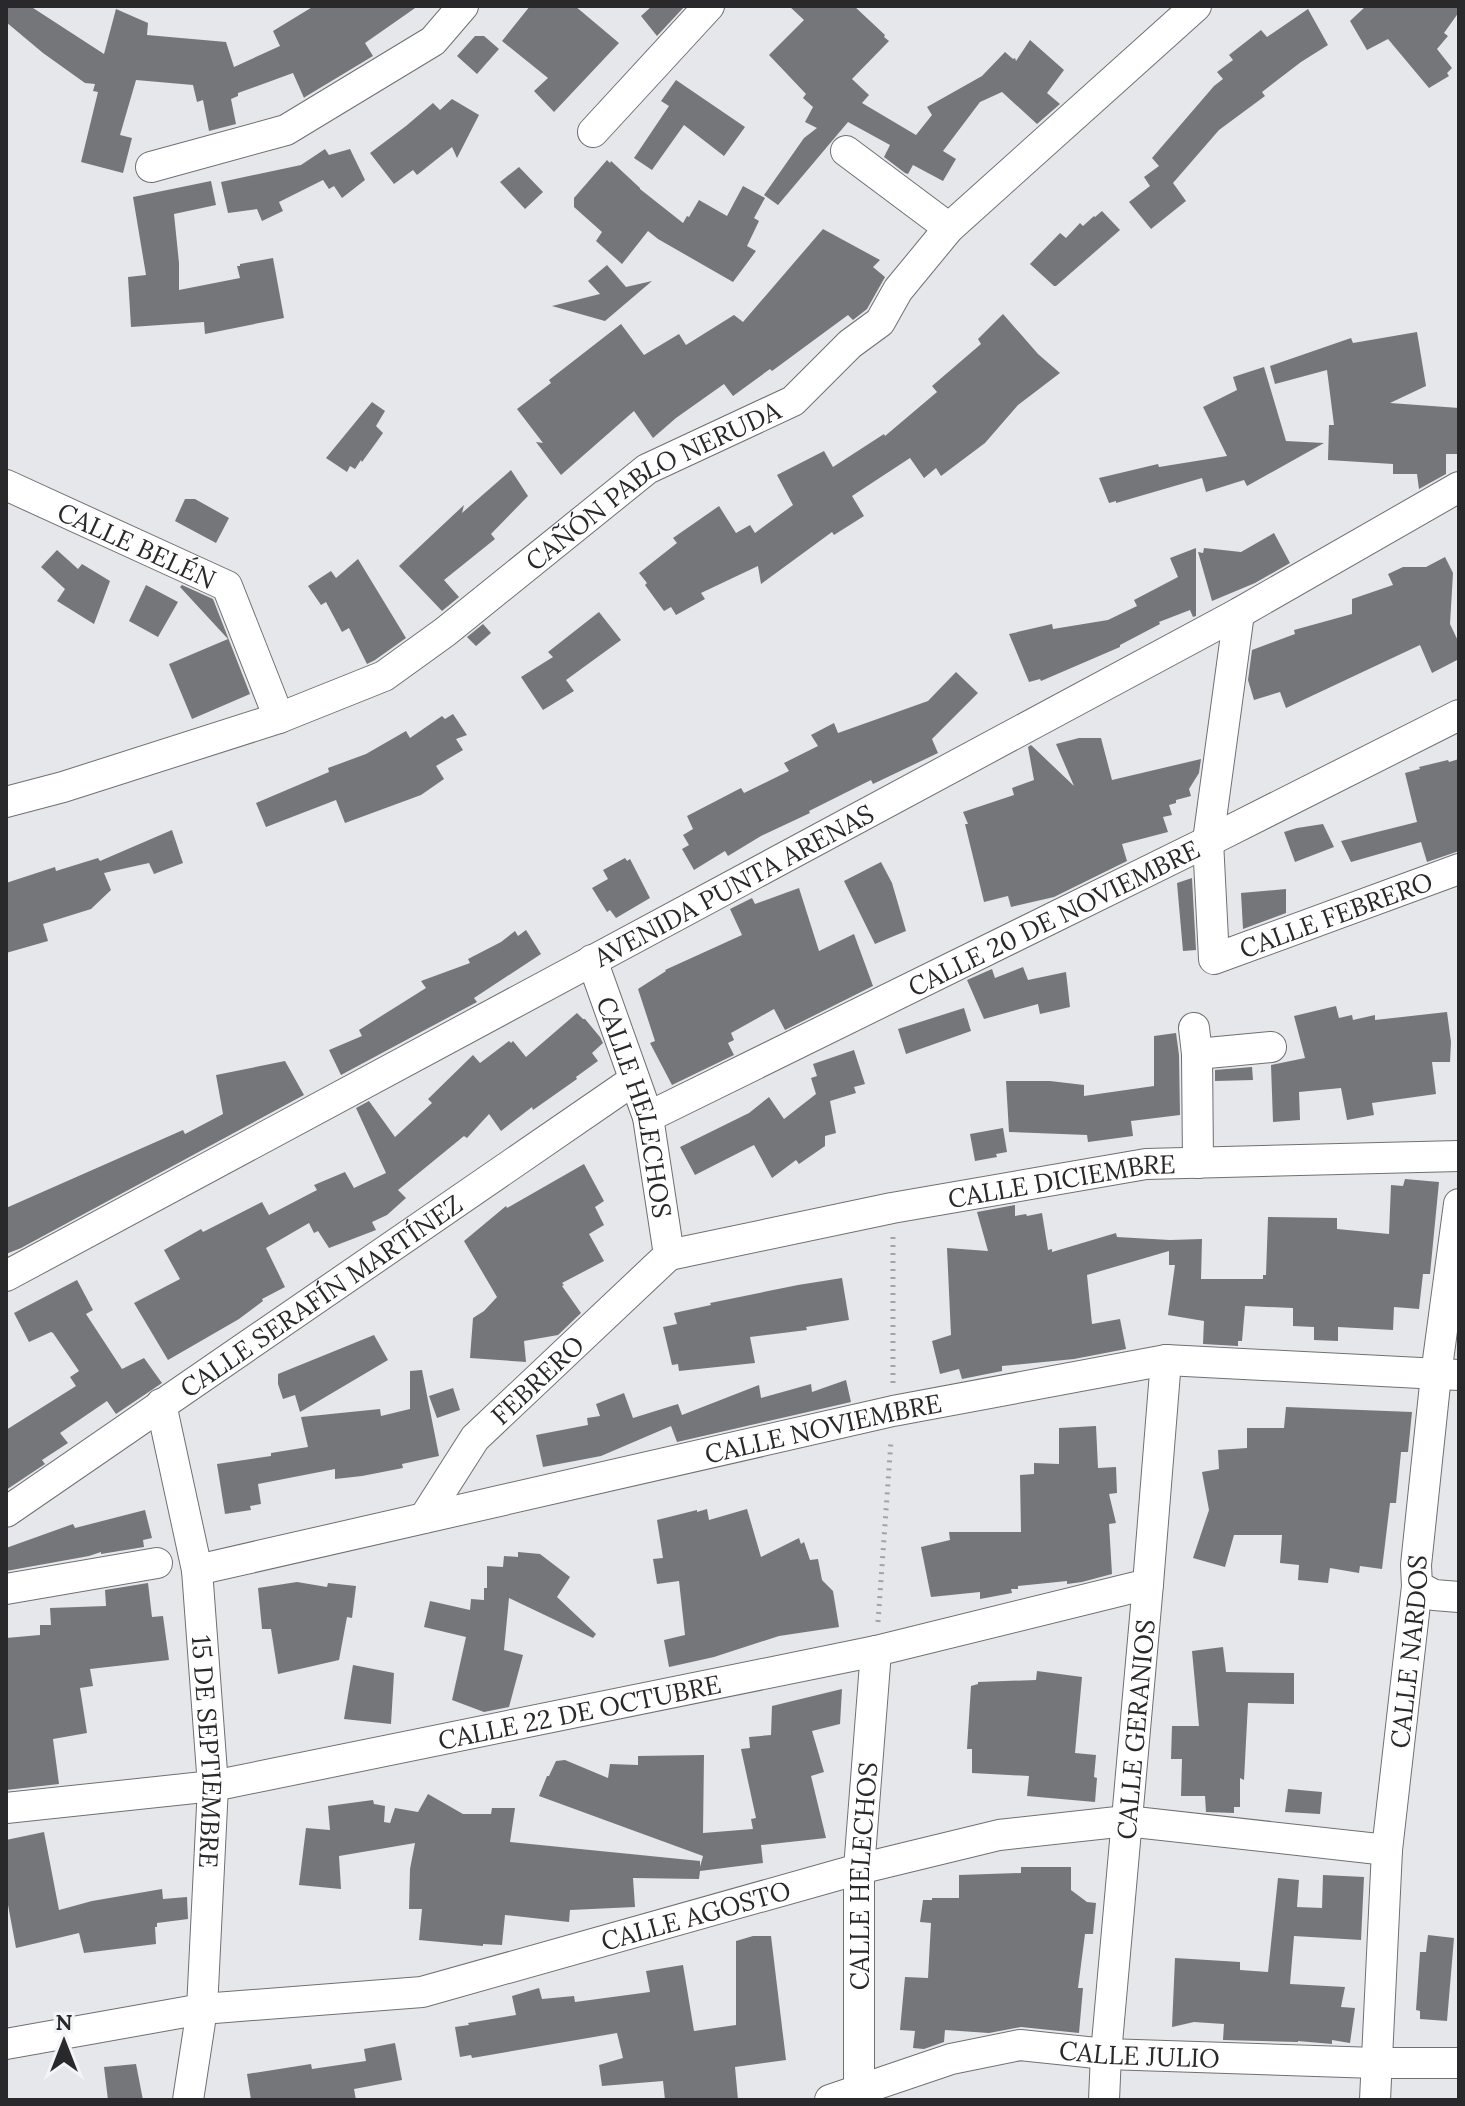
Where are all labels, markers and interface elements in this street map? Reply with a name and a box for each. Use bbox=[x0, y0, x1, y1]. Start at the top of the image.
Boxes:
street label: CAÑÓN PABLO NERUDA bbox=[518, 393, 786, 577]
street label: CALLE BELÉN bbox=[53, 494, 221, 595]
street label: AVENIDA PUNTA ARENAS bbox=[587, 796, 879, 974]
street label: CALLE 20 DE NOVIEMBRE bbox=[902, 832, 1205, 1003]
street label: CALLE FEBRERO bbox=[1235, 864, 1437, 965]
street label: CALLE HELECHOS bbox=[590, 992, 680, 1220]
street label: CALLE DICIEMBRE bbox=[945, 1147, 1176, 1215]
street label: CALLE SERAFÍN MARTÍNEZ bbox=[173, 1187, 468, 1404]
street label: FEBRERO bbox=[483, 1328, 590, 1431]
street label: CALLE NOVIEMBRE bbox=[701, 1386, 944, 1470]
street label: CALLE NARDOS bbox=[1382, 1553, 1434, 1750]
street label: CALLE GERANIOS bbox=[1109, 1618, 1161, 1841]
street label: 15 DE SEPTIEMBRE bbox=[185, 1634, 230, 1869]
street label: CALLE 22 DE OCTUBRE bbox=[435, 1667, 724, 1756]
street label: CALLE HELECHOS bbox=[843, 1761, 884, 1990]
street label: CALLE AGOSTO bbox=[597, 1873, 794, 1957]
north arrow bbox=[24, 2002, 104, 2082]
text: N bbox=[55, 2008, 73, 2036]
street label: CALLE JULIO bbox=[1058, 2033, 1220, 2074]

